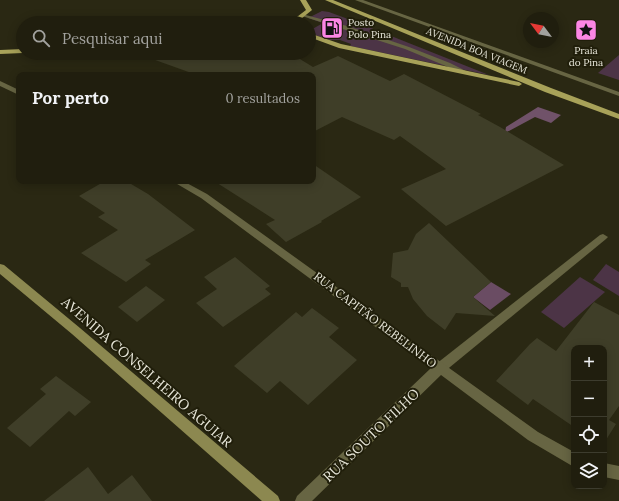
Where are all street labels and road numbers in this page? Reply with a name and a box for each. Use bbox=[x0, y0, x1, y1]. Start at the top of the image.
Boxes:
street label: AVENIDA BOA VIAGEM bbox=[423, 24, 529, 77]
street label: RUA CAPITÃO REBELINHO bbox=[311, 268, 440, 371]
street label: AVENIDA CONSELHEIRO AGUIAR bbox=[57, 292, 236, 451]
street label: RUA SOUTO FILHO bbox=[319, 384, 423, 486]

